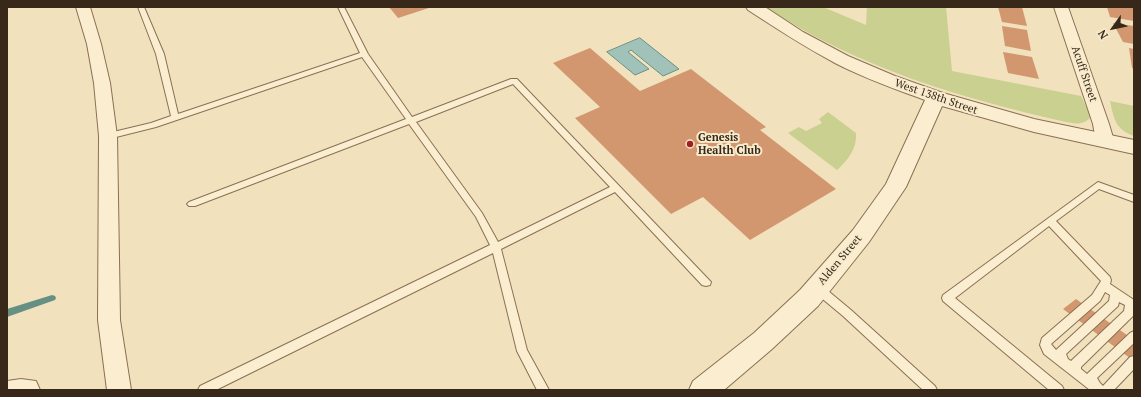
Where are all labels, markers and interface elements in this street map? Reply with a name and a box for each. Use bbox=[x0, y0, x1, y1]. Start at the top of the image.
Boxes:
north arrow bbox=[1093, 8, 1133, 48]
text: N bbox=[1095, 27, 1111, 42]
street label: Acuff Street bbox=[1068, 44, 1100, 104]
street label: West 138th Street bbox=[893, 77, 979, 117]
place label: Genesis Health Club bbox=[698, 131, 761, 157]
marker: Genesis Health Club bbox=[685, 139, 695, 149]
street label: Alden Street bbox=[815, 232, 865, 288]

